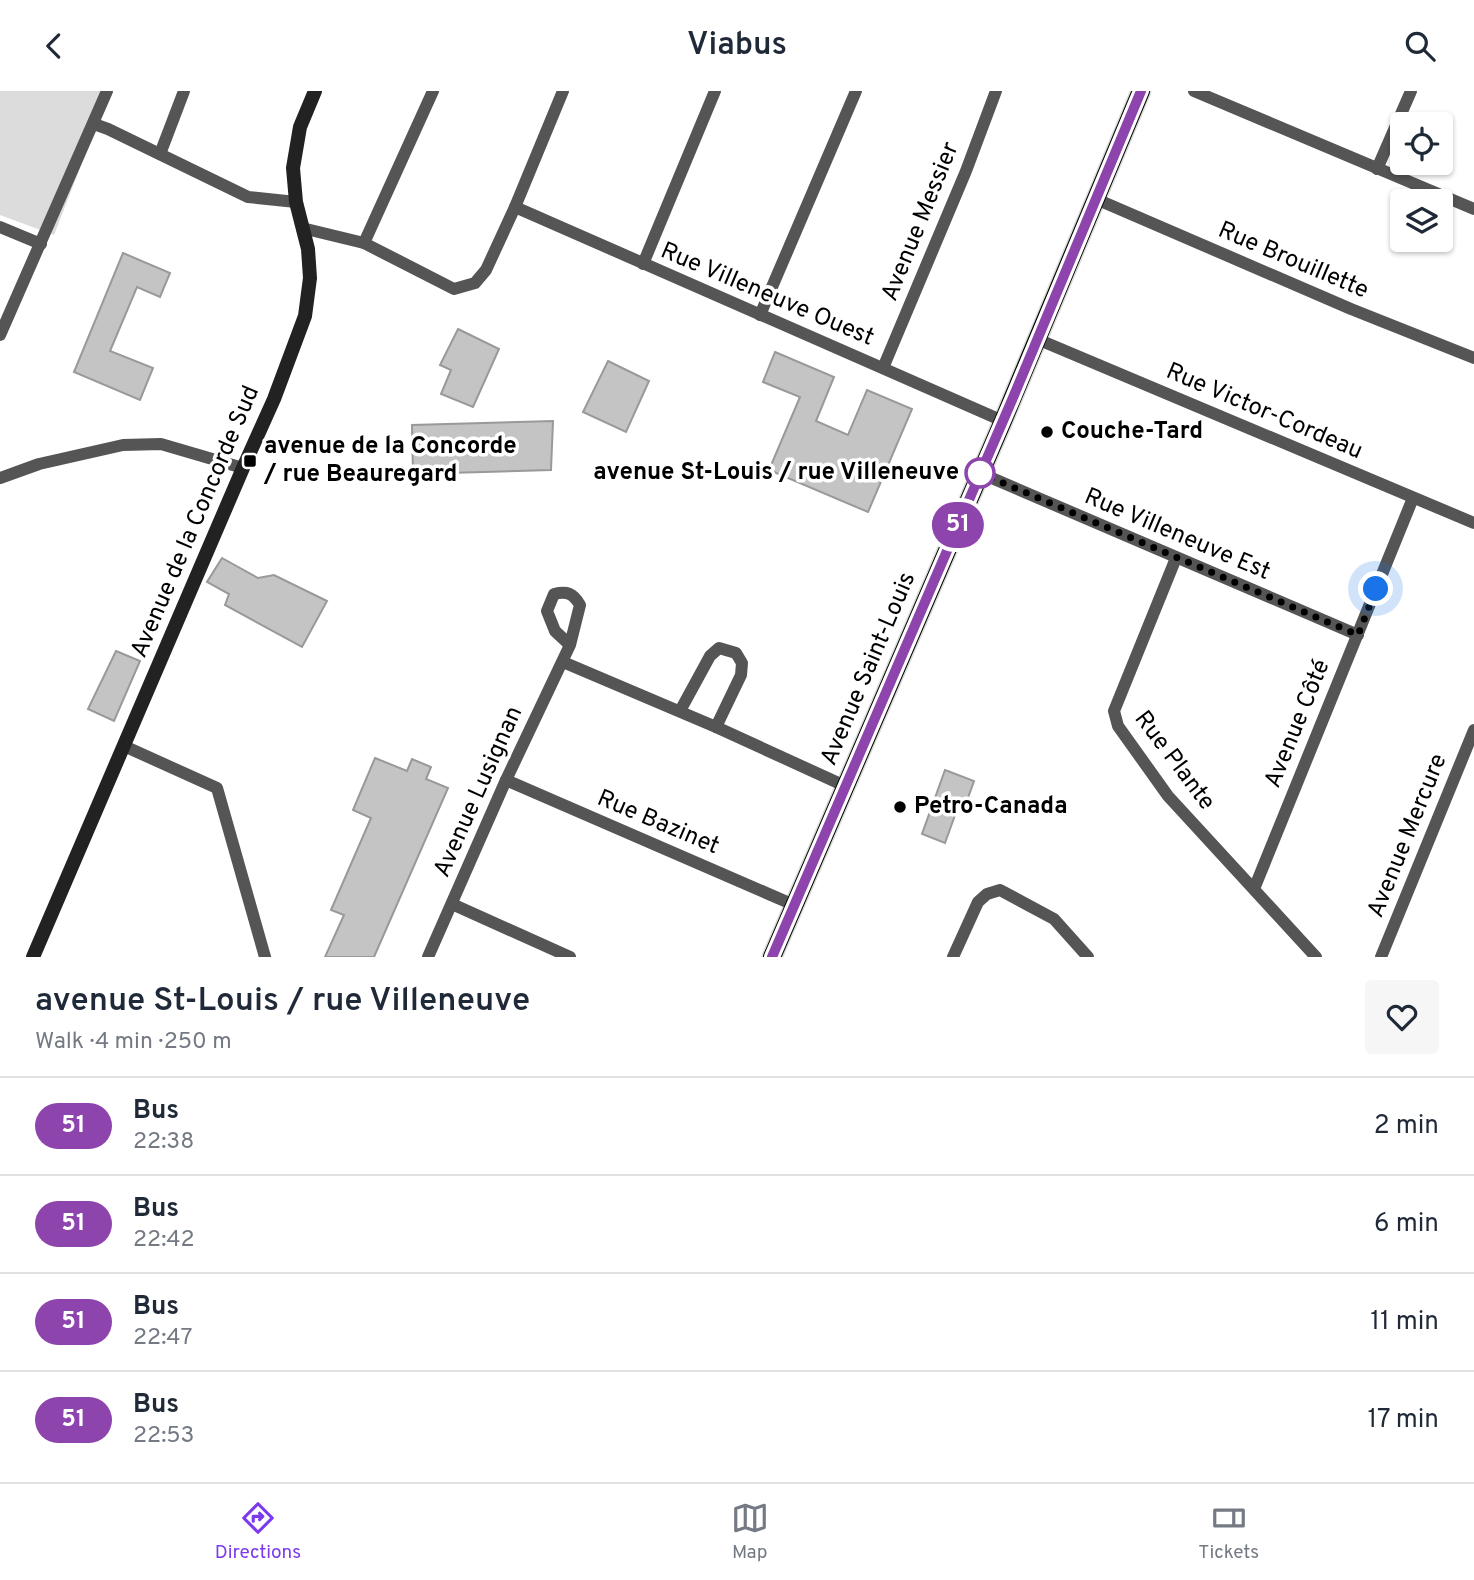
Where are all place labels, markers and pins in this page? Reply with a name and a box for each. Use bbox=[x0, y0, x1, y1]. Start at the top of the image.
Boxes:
place label: Couche-Tard bbox=[1061, 417, 1203, 447]
marker: Couche-Tard bbox=[1039, 424, 1055, 440]
place label: avenue de la Concorde / rue Beauregard bbox=[263, 432, 517, 490]
marker: avenue de la Concorde / rue Beauregard bbox=[242, 453, 258, 469]
place label: avenue St-Louis / rue Villeneuve bbox=[593, 458, 959, 488]
marker: avenue St-Louis / rue Villeneuve bbox=[965, 458, 995, 488]
place label: Petro-Canada bbox=[914, 792, 1068, 822]
marker: Petro-Canada bbox=[892, 799, 908, 815]

